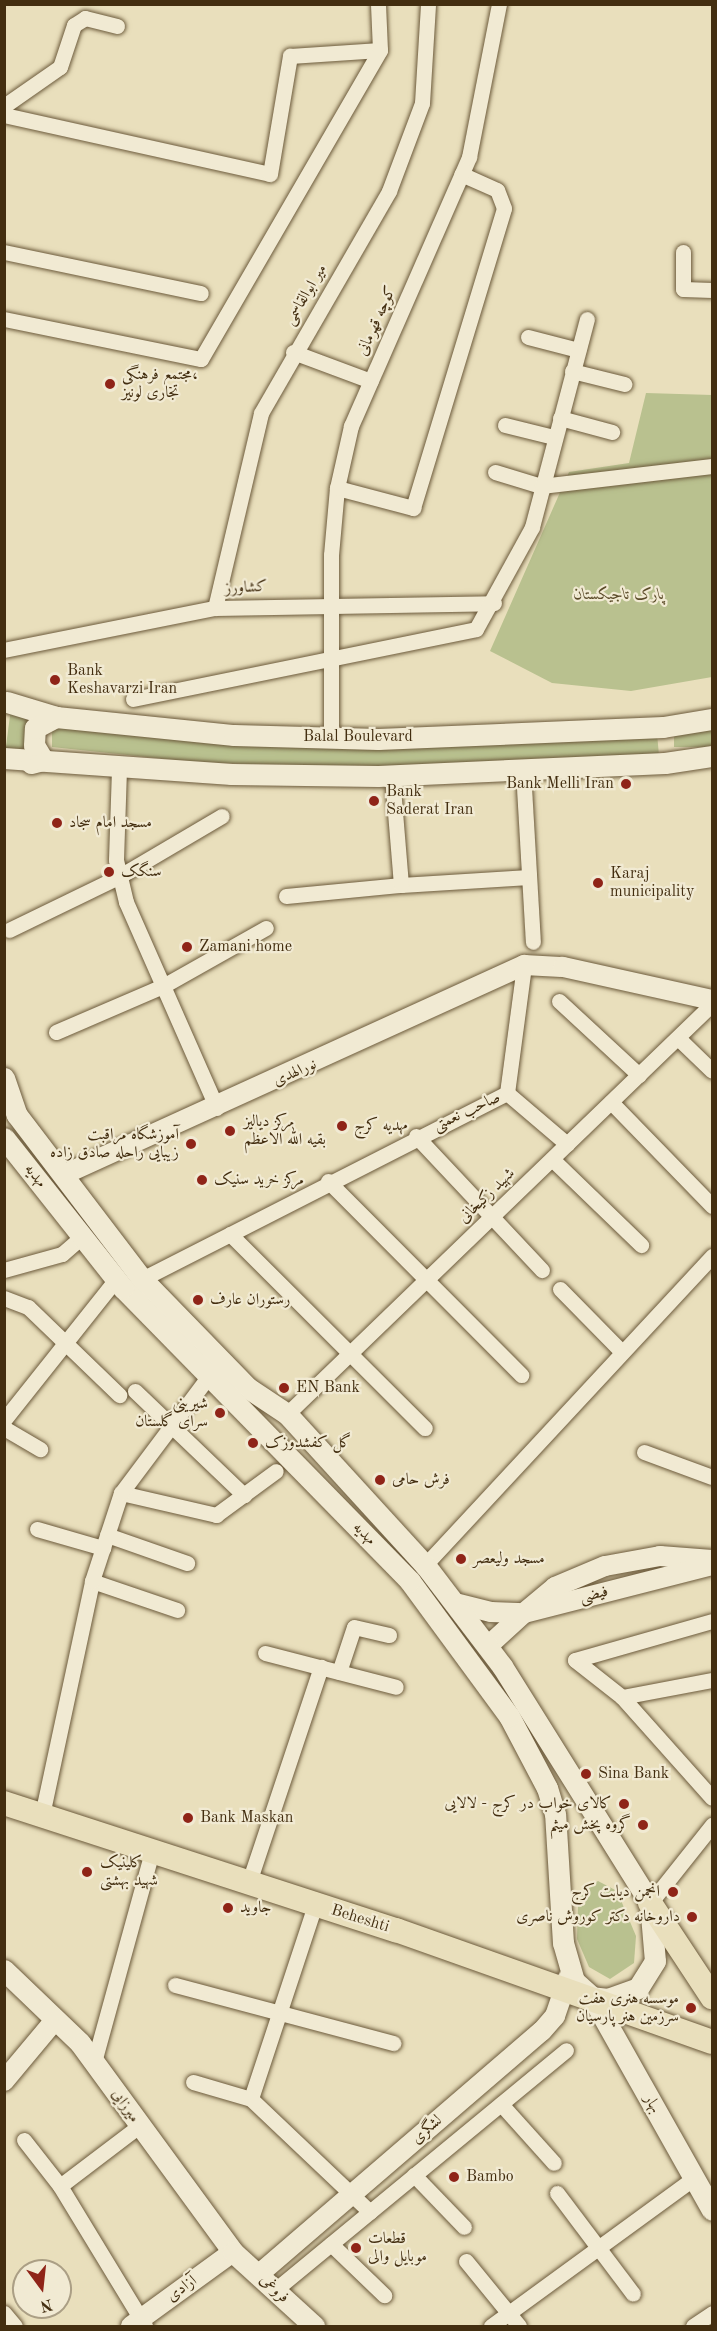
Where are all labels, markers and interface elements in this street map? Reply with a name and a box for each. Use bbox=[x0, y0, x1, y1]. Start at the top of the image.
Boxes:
street label: میر ابوالقاسمی bbox=[280, 261, 332, 329]
street label: کوچه قهرمانی bbox=[353, 283, 401, 359]
place label: مجتمع فرهنگی، تجاری لونیز bbox=[122, 365, 198, 403]
marker: مجتمع فرهنگی، تجاری لونیز bbox=[103, 377, 117, 391]
street label: کشاورز bbox=[224, 577, 268, 599]
park label: پارک تاجیکستان bbox=[574, 585, 664, 605]
place label: Bank Keshavarzi Iran bbox=[67, 661, 177, 699]
marker: Bank Keshavarzi Iran bbox=[48, 673, 62, 687]
street label: Balal Boulevard bbox=[303, 727, 413, 747]
place label: Bank Melli Iran bbox=[506, 774, 614, 794]
marker: Bank Melli Iran bbox=[619, 777, 633, 791]
place label: Bank Saderat Iran bbox=[386, 782, 473, 820]
marker: Bank Saderat Iran bbox=[367, 794, 381, 808]
place label: مسجد امام سجاد bbox=[69, 813, 152, 833]
marker: مسجد امام سجاد bbox=[50, 816, 64, 830]
place label: سنگک bbox=[121, 862, 162, 882]
place label: Karaj municipality bbox=[610, 864, 694, 902]
marker: سنگک bbox=[102, 865, 116, 879]
marker: Karaj municipality bbox=[591, 876, 605, 890]
place label: Zamani home bbox=[199, 937, 292, 957]
marker: Zamani home bbox=[180, 940, 194, 954]
street label: نورالهدی bbox=[270, 1055, 320, 1091]
street label: صاحب نعمتی bbox=[430, 1088, 504, 1136]
place label: مرکز دیالیز بقیه الله الاعظم bbox=[244, 1112, 326, 1150]
place label: مهدیه کرج bbox=[354, 1116, 408, 1136]
marker: مهدیه کرج bbox=[335, 1119, 349, 1133]
marker: مرکز دیالیز بقیه الله الاعظم bbox=[221, 1122, 239, 1140]
place label: آموزشگاه مراقبت زیبایی راحله صادق زاده bbox=[50, 1125, 179, 1163]
marker: آموزشگاه مراقبت زیبایی راحله صادق زاده bbox=[184, 1137, 198, 1151]
street label: مهدیه bbox=[20, 1160, 50, 1192]
street label: شهید زکیخانی bbox=[455, 1164, 519, 1228]
place label: مرکز خرید سنیک bbox=[214, 1170, 304, 1190]
marker: مرکز خرید سنیک bbox=[195, 1173, 209, 1187]
place label: رستوران عارف bbox=[210, 1290, 290, 1310]
marker: رستوران عارف bbox=[191, 1293, 205, 1307]
place label: EN Bank bbox=[296, 1378, 360, 1398]
marker: EN Bank bbox=[277, 1381, 291, 1395]
place label: شیرینی سرای گلستان bbox=[135, 1394, 208, 1432]
marker: شیرینی سرای گلستان bbox=[213, 1406, 227, 1420]
place label: گل کفشدوزک bbox=[265, 1433, 351, 1453]
marker: گل کفشدوزک bbox=[246, 1436, 260, 1450]
place label: فرش حامی bbox=[392, 1470, 450, 1490]
marker: فرش حامی bbox=[373, 1473, 387, 1487]
street label: مهدیه bbox=[348, 1518, 380, 1550]
place label: مسجد ولیعصر bbox=[473, 1549, 545, 1569]
marker: مسجد ولیعصر bbox=[454, 1552, 468, 1566]
street label: فیضی bbox=[578, 1582, 610, 1608]
place label: Sina Bank bbox=[598, 1764, 669, 1784]
marker: Sina Bank bbox=[579, 1767, 593, 1781]
place label: کالای خواب در کرج - لالایی bbox=[445, 1794, 612, 1814]
marker: کالای خواب در کرج - لالایی bbox=[617, 1797, 631, 1811]
place label: Bank Maskan bbox=[200, 1808, 294, 1828]
marker: Bank Maskan bbox=[181, 1811, 195, 1825]
place label: گروه پخش میثم bbox=[550, 1815, 631, 1835]
marker: گروه پخش میثم bbox=[636, 1818, 650, 1832]
place label: کلینیک شهید بهشتی bbox=[100, 1853, 158, 1891]
marker: کلینیک شهید بهشتی bbox=[78, 1863, 96, 1881]
place label: انجمن دیابت کرج bbox=[571, 1882, 660, 1902]
marker: انجمن دیابت کرج bbox=[664, 1883, 682, 1901]
place label: جاوید bbox=[240, 1898, 272, 1918]
marker: جاوید bbox=[221, 1901, 235, 1915]
street label: Beheshti bbox=[328, 1901, 392, 1937]
place label: داروخانه دکتر کوروش ناصری bbox=[516, 1907, 680, 1927]
marker: داروخانه دکتر کوروش ناصری bbox=[685, 1910, 699, 1924]
place label: موسسه هنری هفت سرزمین هنر پارسیان bbox=[576, 1989, 679, 2027]
marker: موسسه هنری هفت سرزمین هنر پارسیان bbox=[684, 2001, 698, 2015]
street label: میرزایی bbox=[107, 2085, 143, 2127]
street label: بهار bbox=[639, 2091, 665, 2117]
street label: لشگری bbox=[408, 2111, 446, 2149]
place label: Bambo bbox=[466, 2167, 514, 2187]
marker: Bambo bbox=[447, 2170, 461, 2184]
place label: قطعات موبایل والی bbox=[368, 2229, 427, 2267]
marker: قطعات موبایل والی bbox=[349, 2241, 363, 2255]
north arrow bbox=[12, 2259, 72, 2319]
street label: فروغی bbox=[255, 2270, 293, 2308]
street label: آزادی bbox=[163, 2272, 201, 2306]
text: N bbox=[38, 2295, 54, 2314]

